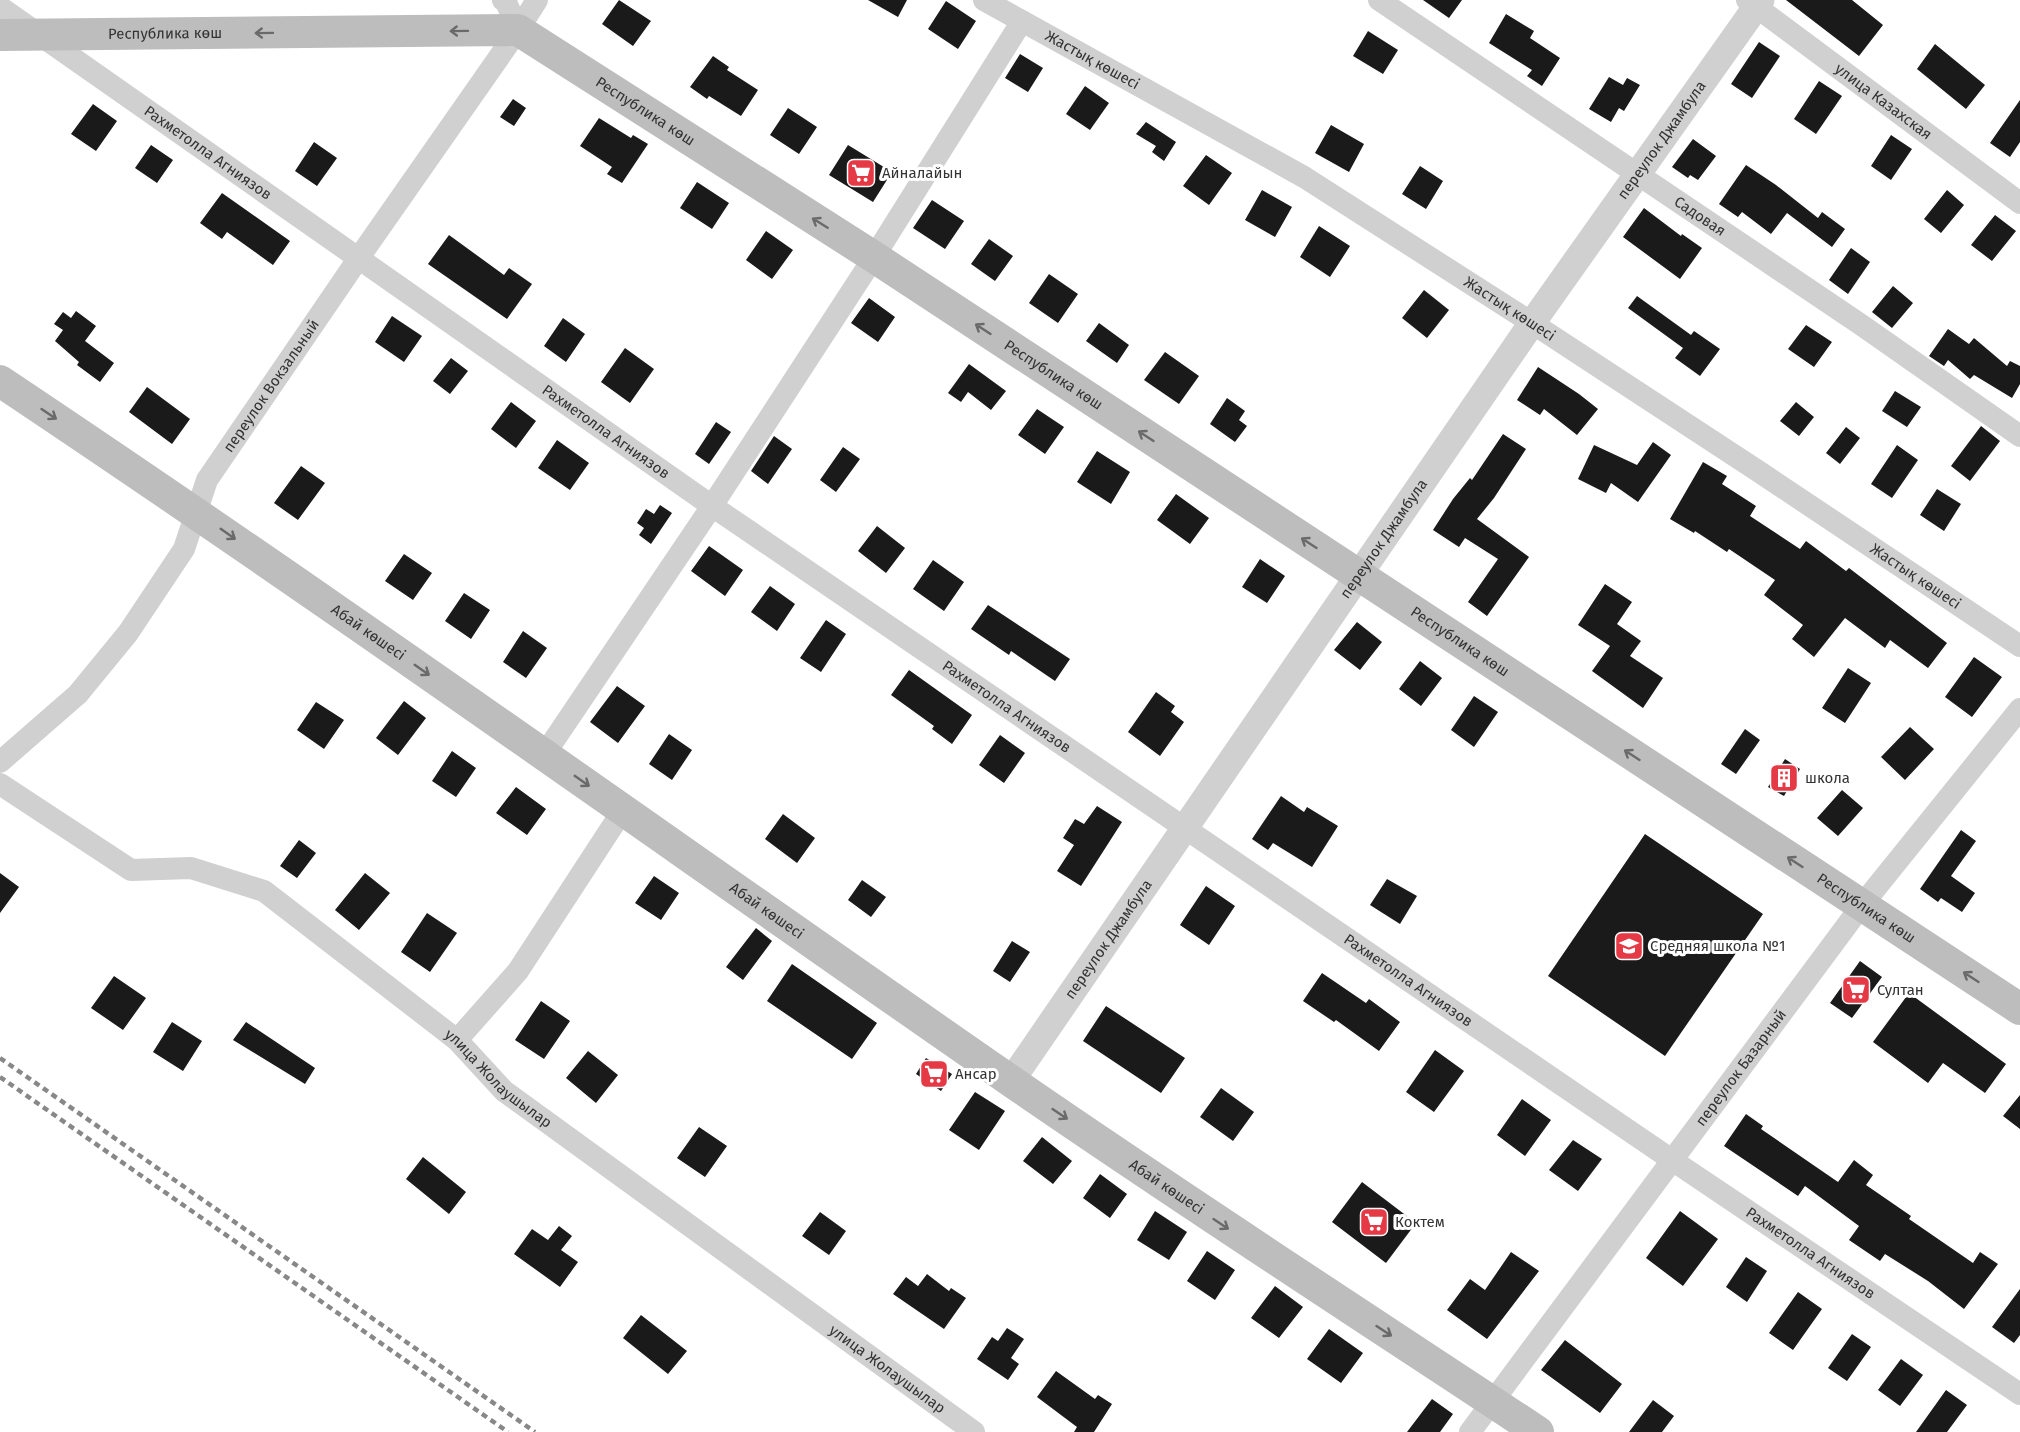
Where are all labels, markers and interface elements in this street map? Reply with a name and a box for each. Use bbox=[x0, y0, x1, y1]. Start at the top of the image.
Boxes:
street label: Республика көш bbox=[108, 24, 222, 43]
one-way arrow bbox=[450, 25, 470, 37]
street label: Жастық көшесі bbox=[1042, 27, 1143, 93]
one-way arrow bbox=[255, 28, 275, 39]
street label: улица Казахская bbox=[1831, 59, 1936, 143]
street label: Республика көш bbox=[592, 73, 698, 149]
street label: переулок Джамбула bbox=[1614, 77, 1710, 203]
street label: Рахметолла Агниязов bbox=[141, 102, 275, 204]
supermarket icon: Айналайын bbox=[845, 157, 877, 189]
place label: Айналайын bbox=[882, 164, 962, 182]
street label: Садовая bbox=[1671, 192, 1729, 240]
one-way arrow bbox=[812, 216, 829, 228]
street label: Жастық көшесі bbox=[1461, 273, 1559, 345]
street label: переулок Вокзальный bbox=[220, 316, 323, 456]
one-way arrow bbox=[976, 323, 992, 335]
street label: Республика көш bbox=[1001, 336, 1106, 414]
street label: Рахметолла Агниязов bbox=[539, 381, 673, 483]
one-way arrow bbox=[40, 408, 56, 420]
one-way arrow bbox=[1139, 430, 1155, 442]
street label: переулок Джамбула bbox=[1336, 475, 1431, 602]
one-way arrow bbox=[219, 528, 236, 540]
one-way arrow bbox=[1302, 537, 1318, 549]
street label: Жастық көшесі bbox=[1867, 540, 1964, 613]
street label: Абай көшесі bbox=[328, 600, 409, 664]
street label: Республика көш bbox=[1407, 603, 1513, 680]
street label: Рахметолла Агниязов bbox=[939, 657, 1074, 757]
one-way arrow bbox=[414, 664, 430, 676]
one-way arrow bbox=[1624, 749, 1641, 761]
building icon: школа bbox=[1768, 762, 1800, 794]
place label: школа bbox=[1805, 769, 1850, 787]
one-way arrow bbox=[574, 775, 590, 787]
one-way arrow bbox=[1787, 855, 1804, 868]
street label: Республика көш bbox=[1814, 869, 1919, 947]
street label: переулок Джамбула bbox=[1061, 876, 1156, 1003]
street label: Абай көшесі bbox=[726, 879, 807, 943]
street label: Рахметолла Агниязов bbox=[1341, 930, 1476, 1030]
school or university icon: Средняя школа №1 bbox=[1613, 930, 1645, 962]
place label: Средняя школа №1 bbox=[1650, 937, 1785, 955]
one-way arrow bbox=[1963, 970, 1980, 982]
supermarket icon: Султан bbox=[1840, 974, 1872, 1006]
place label: Султан bbox=[1877, 981, 1924, 999]
street label: переулок Базарный bbox=[1692, 1006, 1790, 1130]
street label: улица Жолаушылар bbox=[441, 1025, 556, 1132]
supermarket icon: Ансар bbox=[918, 1058, 950, 1090]
place label: Ансар bbox=[955, 1065, 997, 1083]
one-way arrow bbox=[1051, 1108, 1067, 1120]
street label: Абай көшесі bbox=[1126, 1155, 1208, 1218]
street label: Рахметолла Агниязов bbox=[1743, 1203, 1878, 1303]
supermarket icon: Коктем bbox=[1358, 1206, 1390, 1238]
place label: Коктем bbox=[1395, 1213, 1445, 1231]
one-way arrow bbox=[1212, 1218, 1229, 1230]
street label: улица Жолаушылар bbox=[826, 1321, 949, 1417]
one-way arrow bbox=[1375, 1325, 1392, 1337]

